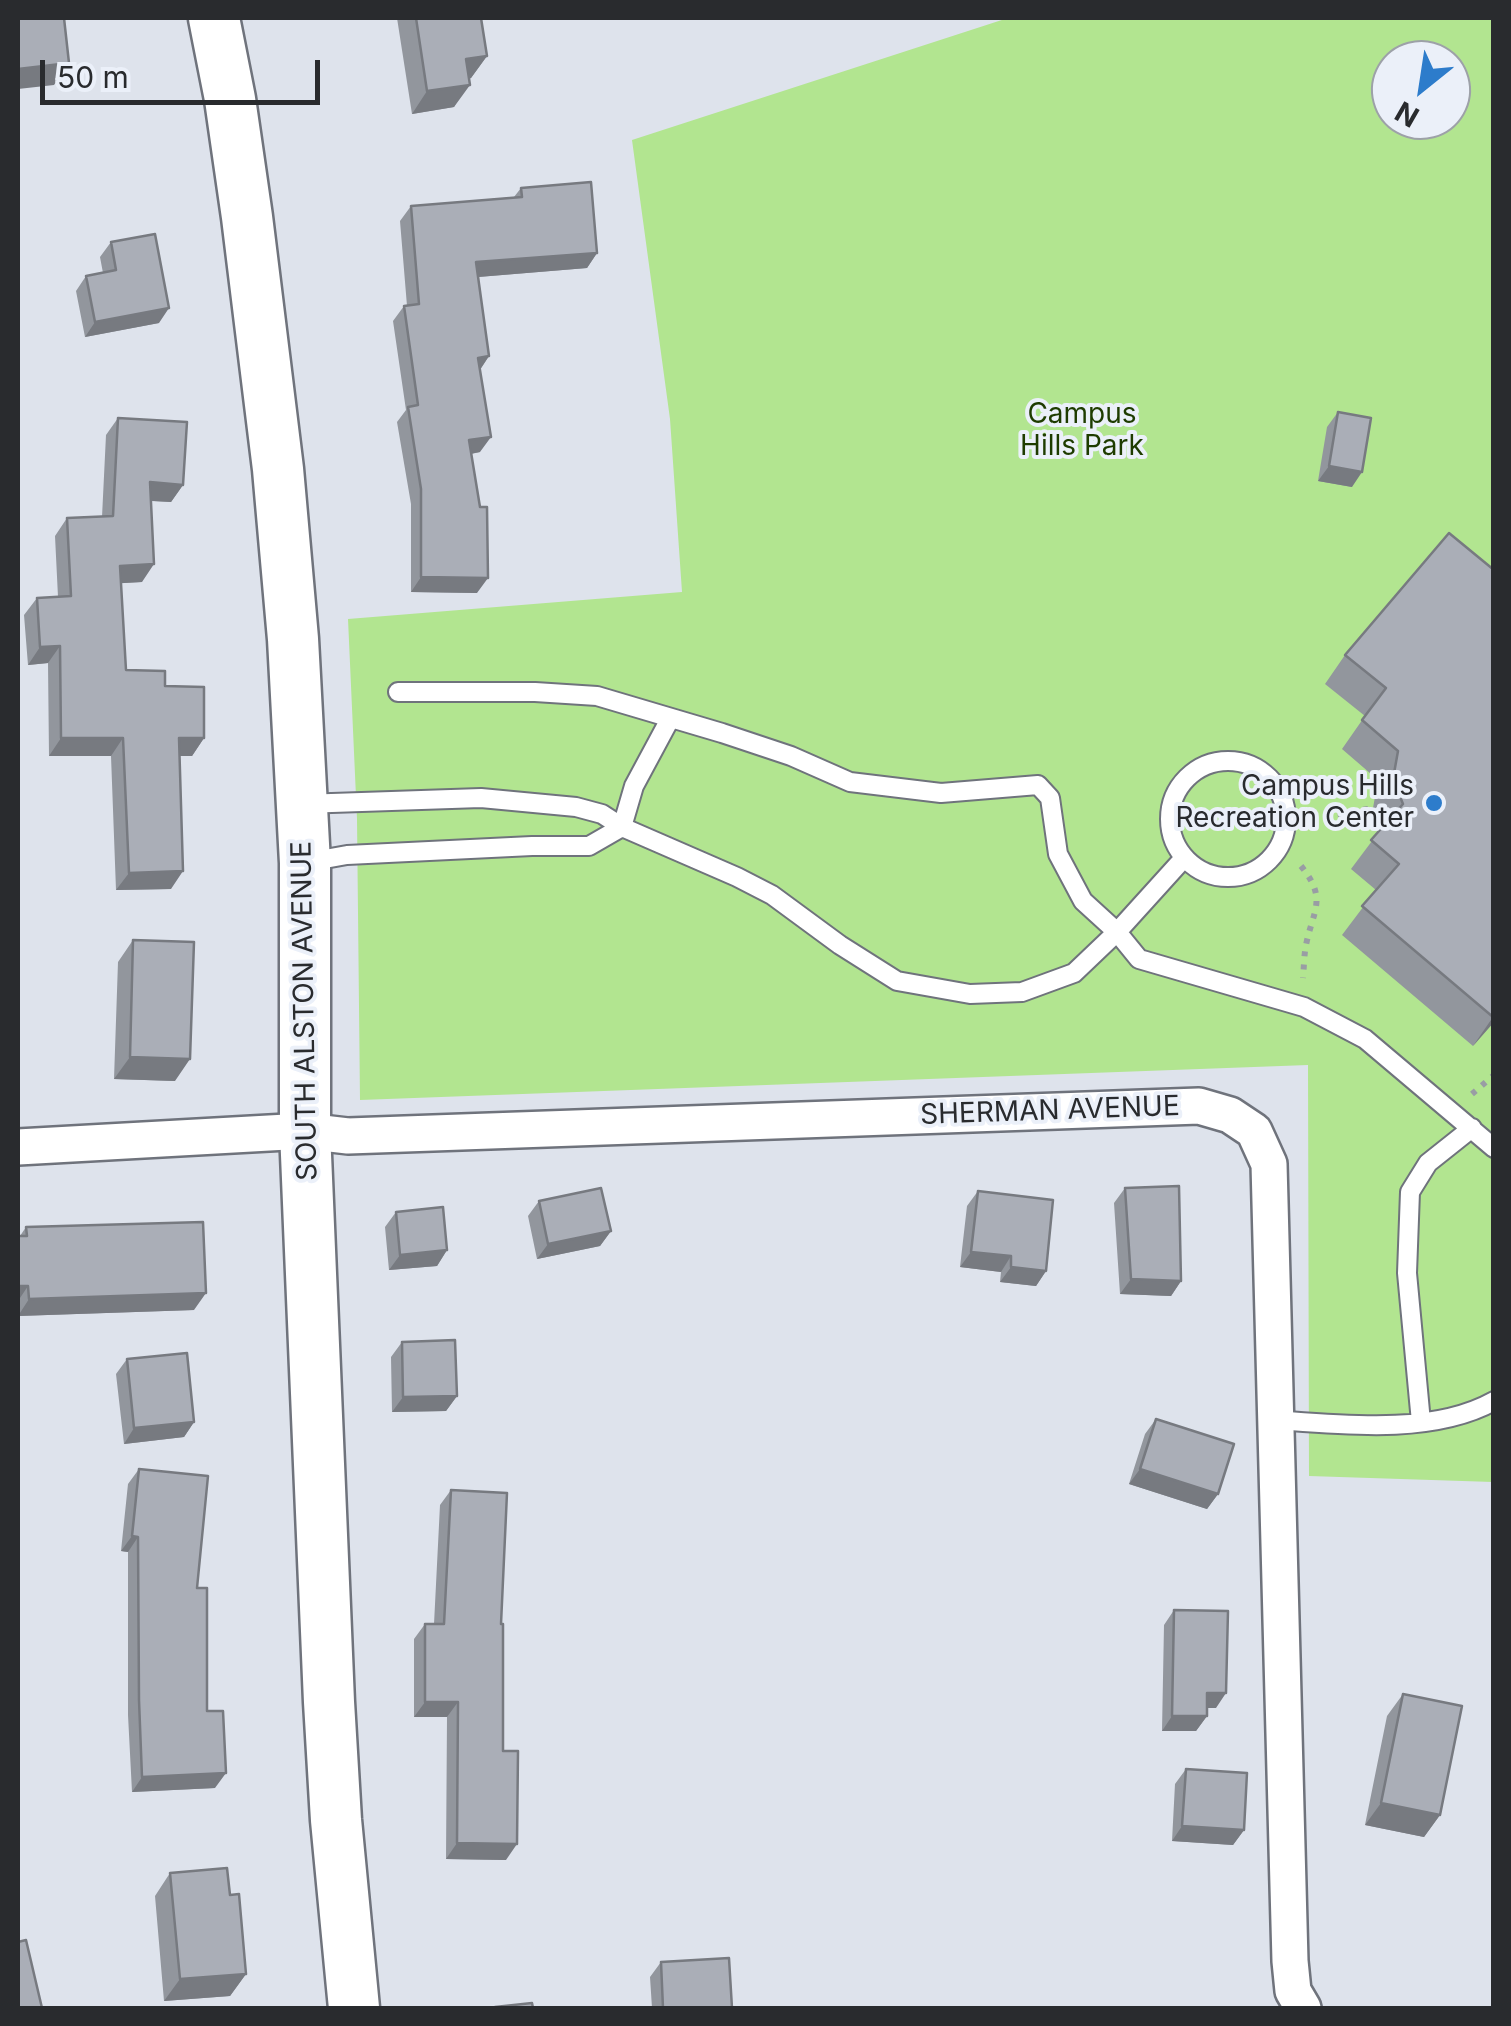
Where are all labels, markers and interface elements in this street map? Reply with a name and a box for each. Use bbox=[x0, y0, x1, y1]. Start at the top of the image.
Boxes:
scale bar bbox=[45, 40, 325, 102]
north arrow bbox=[1371, 40, 1471, 140]
text: 50 m bbox=[57, 59, 129, 95]
text: N bbox=[1389, 94, 1425, 134]
park label: Campus Hills Park bbox=[1020, 398, 1144, 464]
place label: Campus Hills Recreation Center bbox=[1175, 770, 1414, 836]
marker: Campus Hills Recreation Center bbox=[1423, 792, 1445, 814]
street label: SOUTH ALSTON AVENUE bbox=[285, 841, 325, 1181]
street label: SHERMAN AVENUE bbox=[920, 1090, 1180, 1132]

